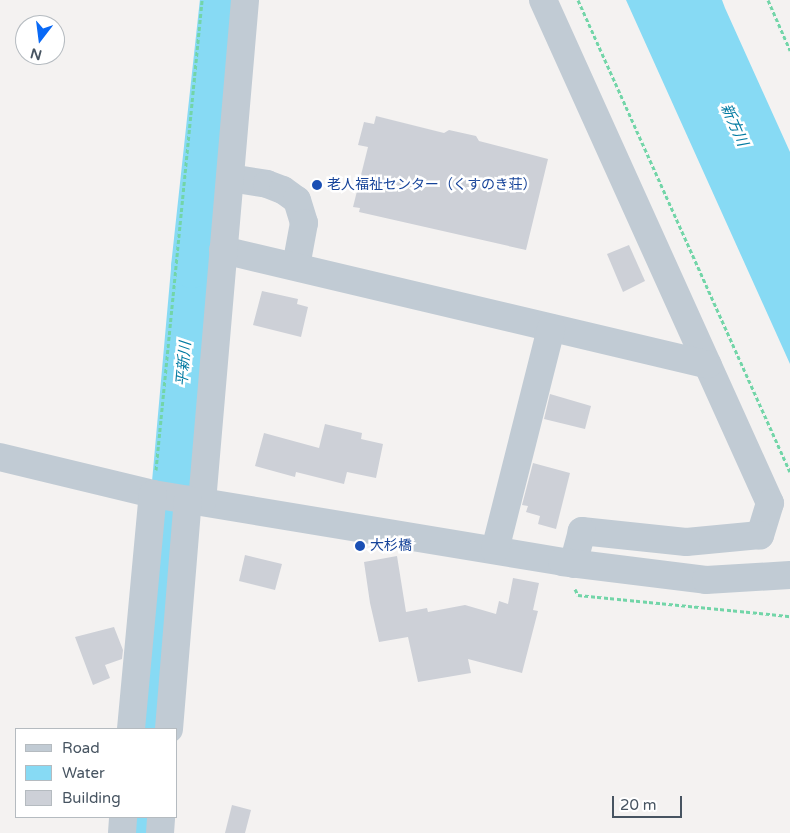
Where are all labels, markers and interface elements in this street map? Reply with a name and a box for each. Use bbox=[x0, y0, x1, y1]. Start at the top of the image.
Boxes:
north arrow bbox=[15, 15, 65, 65]
text: N bbox=[29, 44, 44, 64]
water label: 新方川 bbox=[717, 101, 751, 149]
place label: 老人福祉センター（くすのき荘） bbox=[327, 177, 537, 193]
marker: 老人福祉センター（くすのき荘） bbox=[311, 179, 323, 191]
water label: 平新川 bbox=[173, 341, 195, 387]
place label: 大杉橋 bbox=[370, 538, 412, 554]
marker: 大杉橋 bbox=[354, 540, 366, 552]
legend bbox=[15, 728, 178, 818]
text: Road bbox=[62, 739, 100, 757]
text: Water bbox=[62, 764, 105, 782]
scale bar bbox=[615, 786, 685, 818]
text: Building bbox=[62, 789, 121, 807]
text: 20 m bbox=[620, 796, 657, 814]

